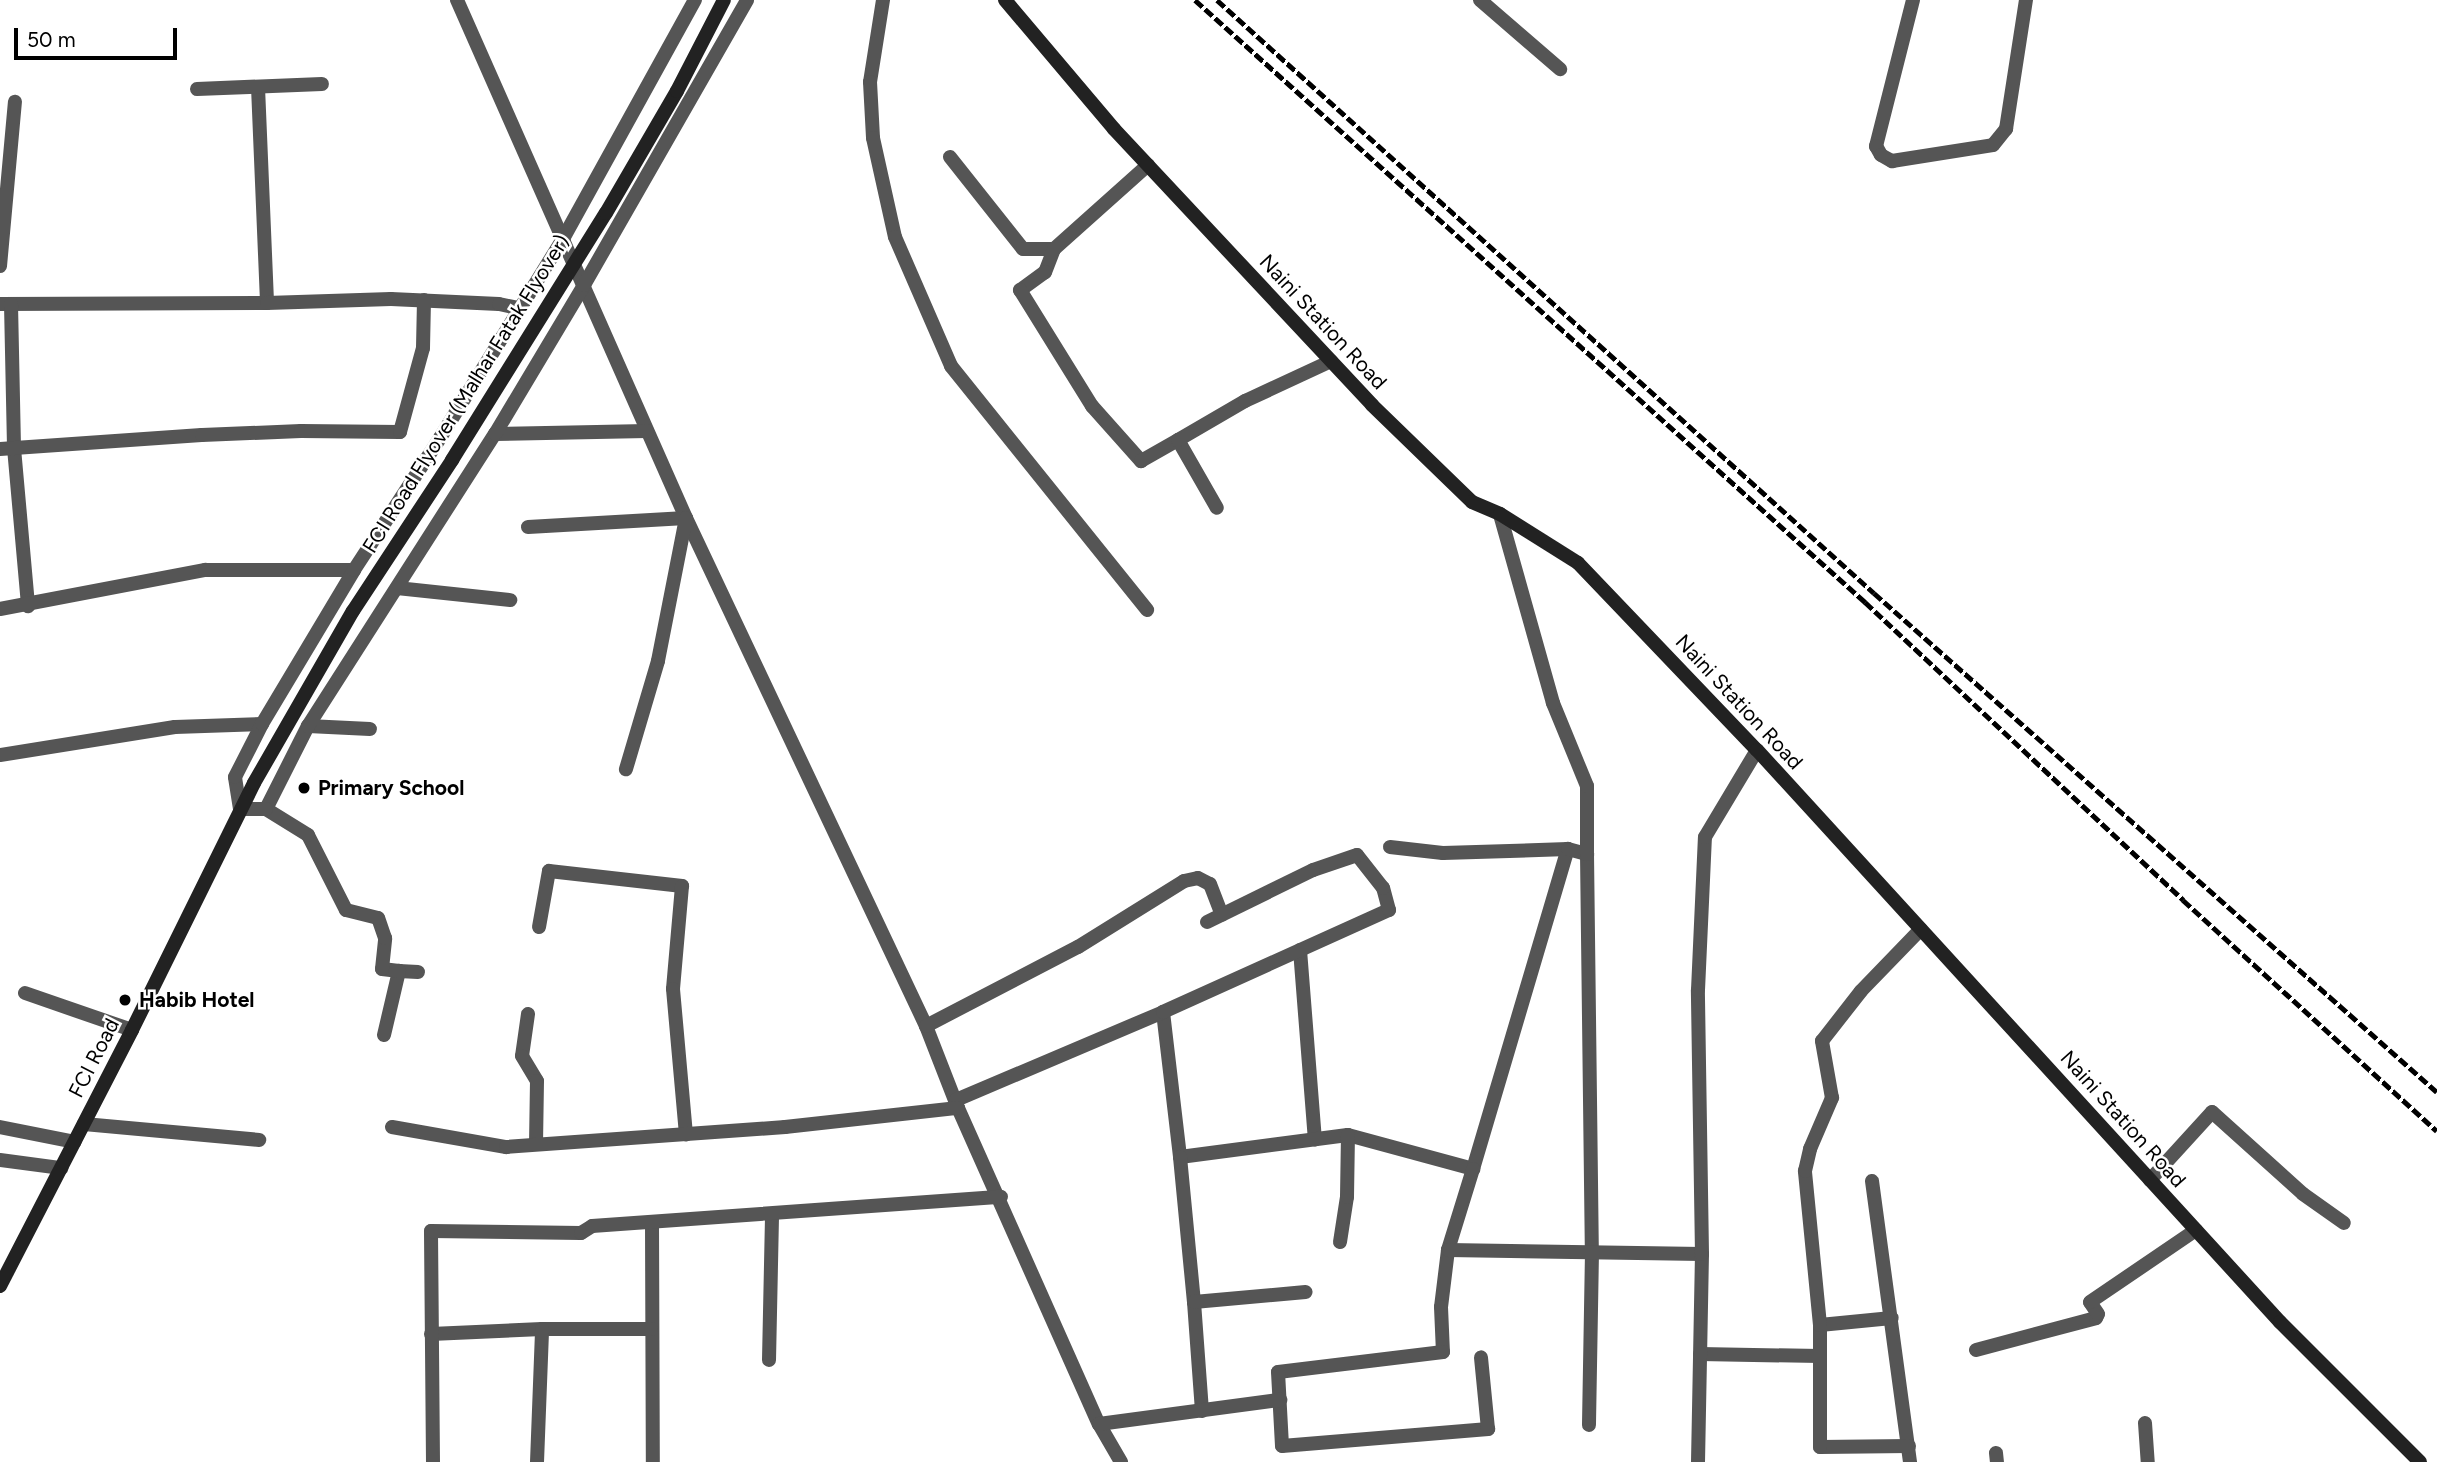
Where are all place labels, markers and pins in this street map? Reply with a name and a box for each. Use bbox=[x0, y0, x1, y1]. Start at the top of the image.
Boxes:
place label: Primary School bbox=[318, 775, 464, 801]
marker: Primary School bbox=[296, 780, 312, 796]
place label: Habib Hotel bbox=[139, 987, 254, 1013]
marker: Habib Hotel bbox=[117, 992, 133, 1008]

